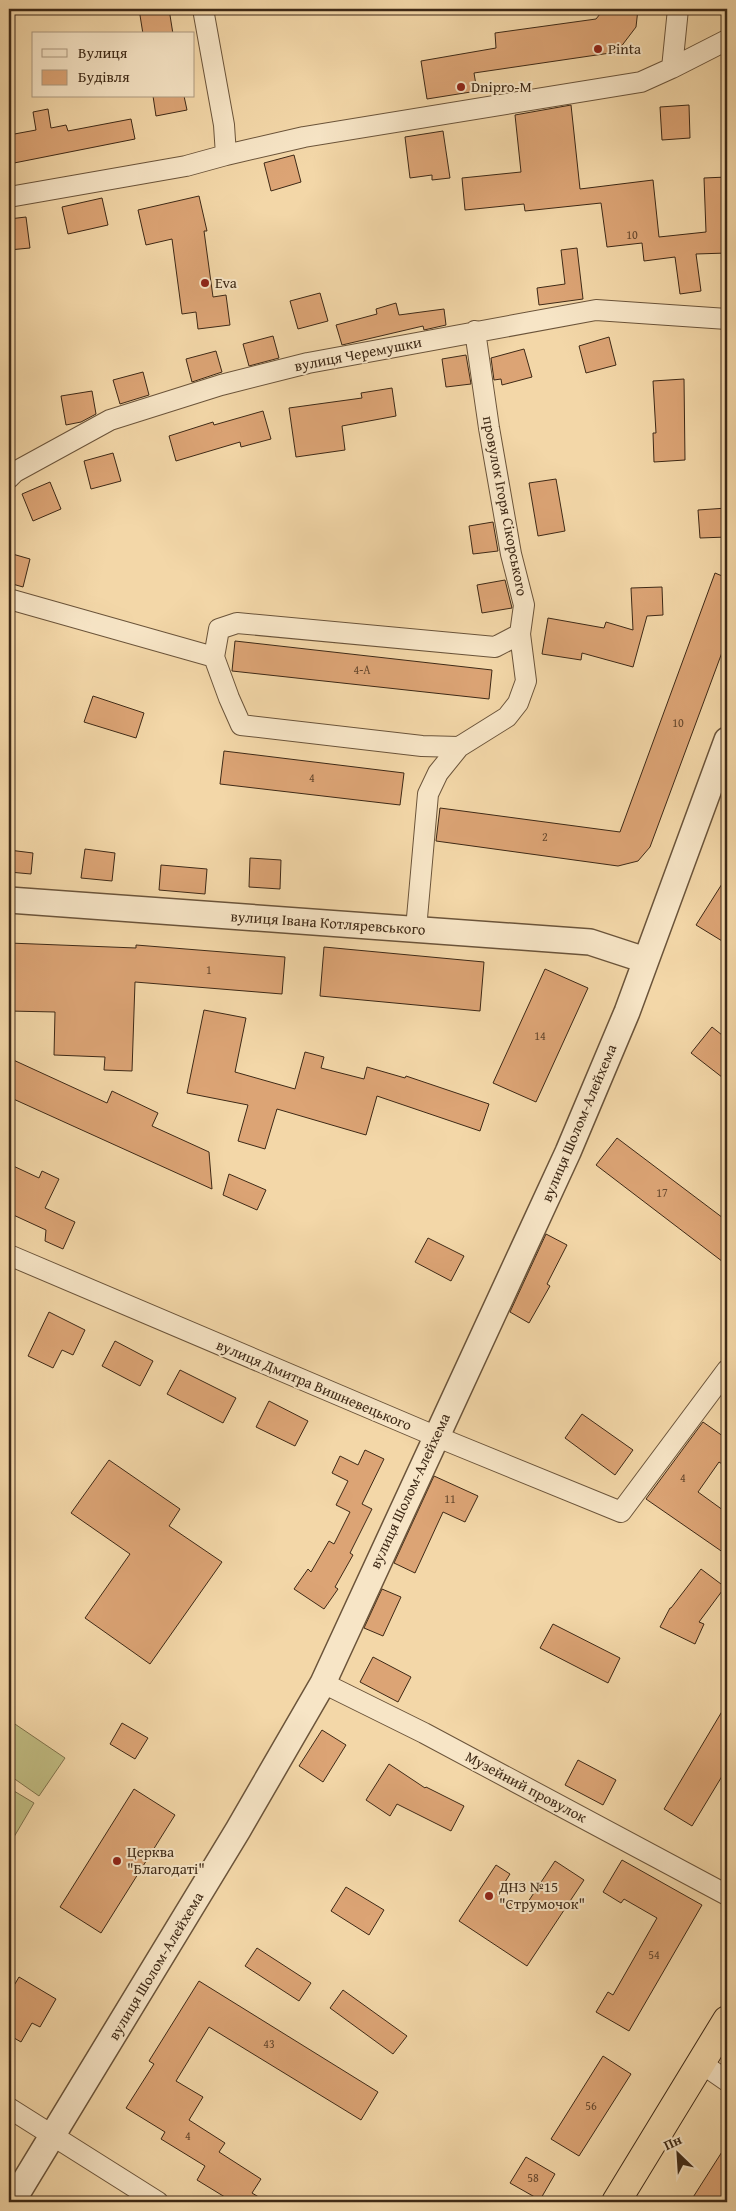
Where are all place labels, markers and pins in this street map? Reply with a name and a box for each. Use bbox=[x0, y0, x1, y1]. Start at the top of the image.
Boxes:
place label: Pinta bbox=[608, 38, 641, 59]
marker: Pinta bbox=[592, 43, 604, 55]
place label: Dnipro-M bbox=[471, 76, 532, 97]
marker: Dnipro-M bbox=[455, 81, 467, 93]
place label: Eva bbox=[215, 272, 237, 293]
marker: Eva bbox=[199, 277, 211, 289]
place label: Церква "Благодаті" bbox=[127, 1841, 205, 1879]
marker: Церква "Благодаті" bbox=[111, 1855, 123, 1867]
place label: ДНЗ №15 "Струмочок" bbox=[498, 1876, 585, 1914]
marker: ДНЗ №15 "Струмочок" bbox=[483, 1890, 495, 1902]

